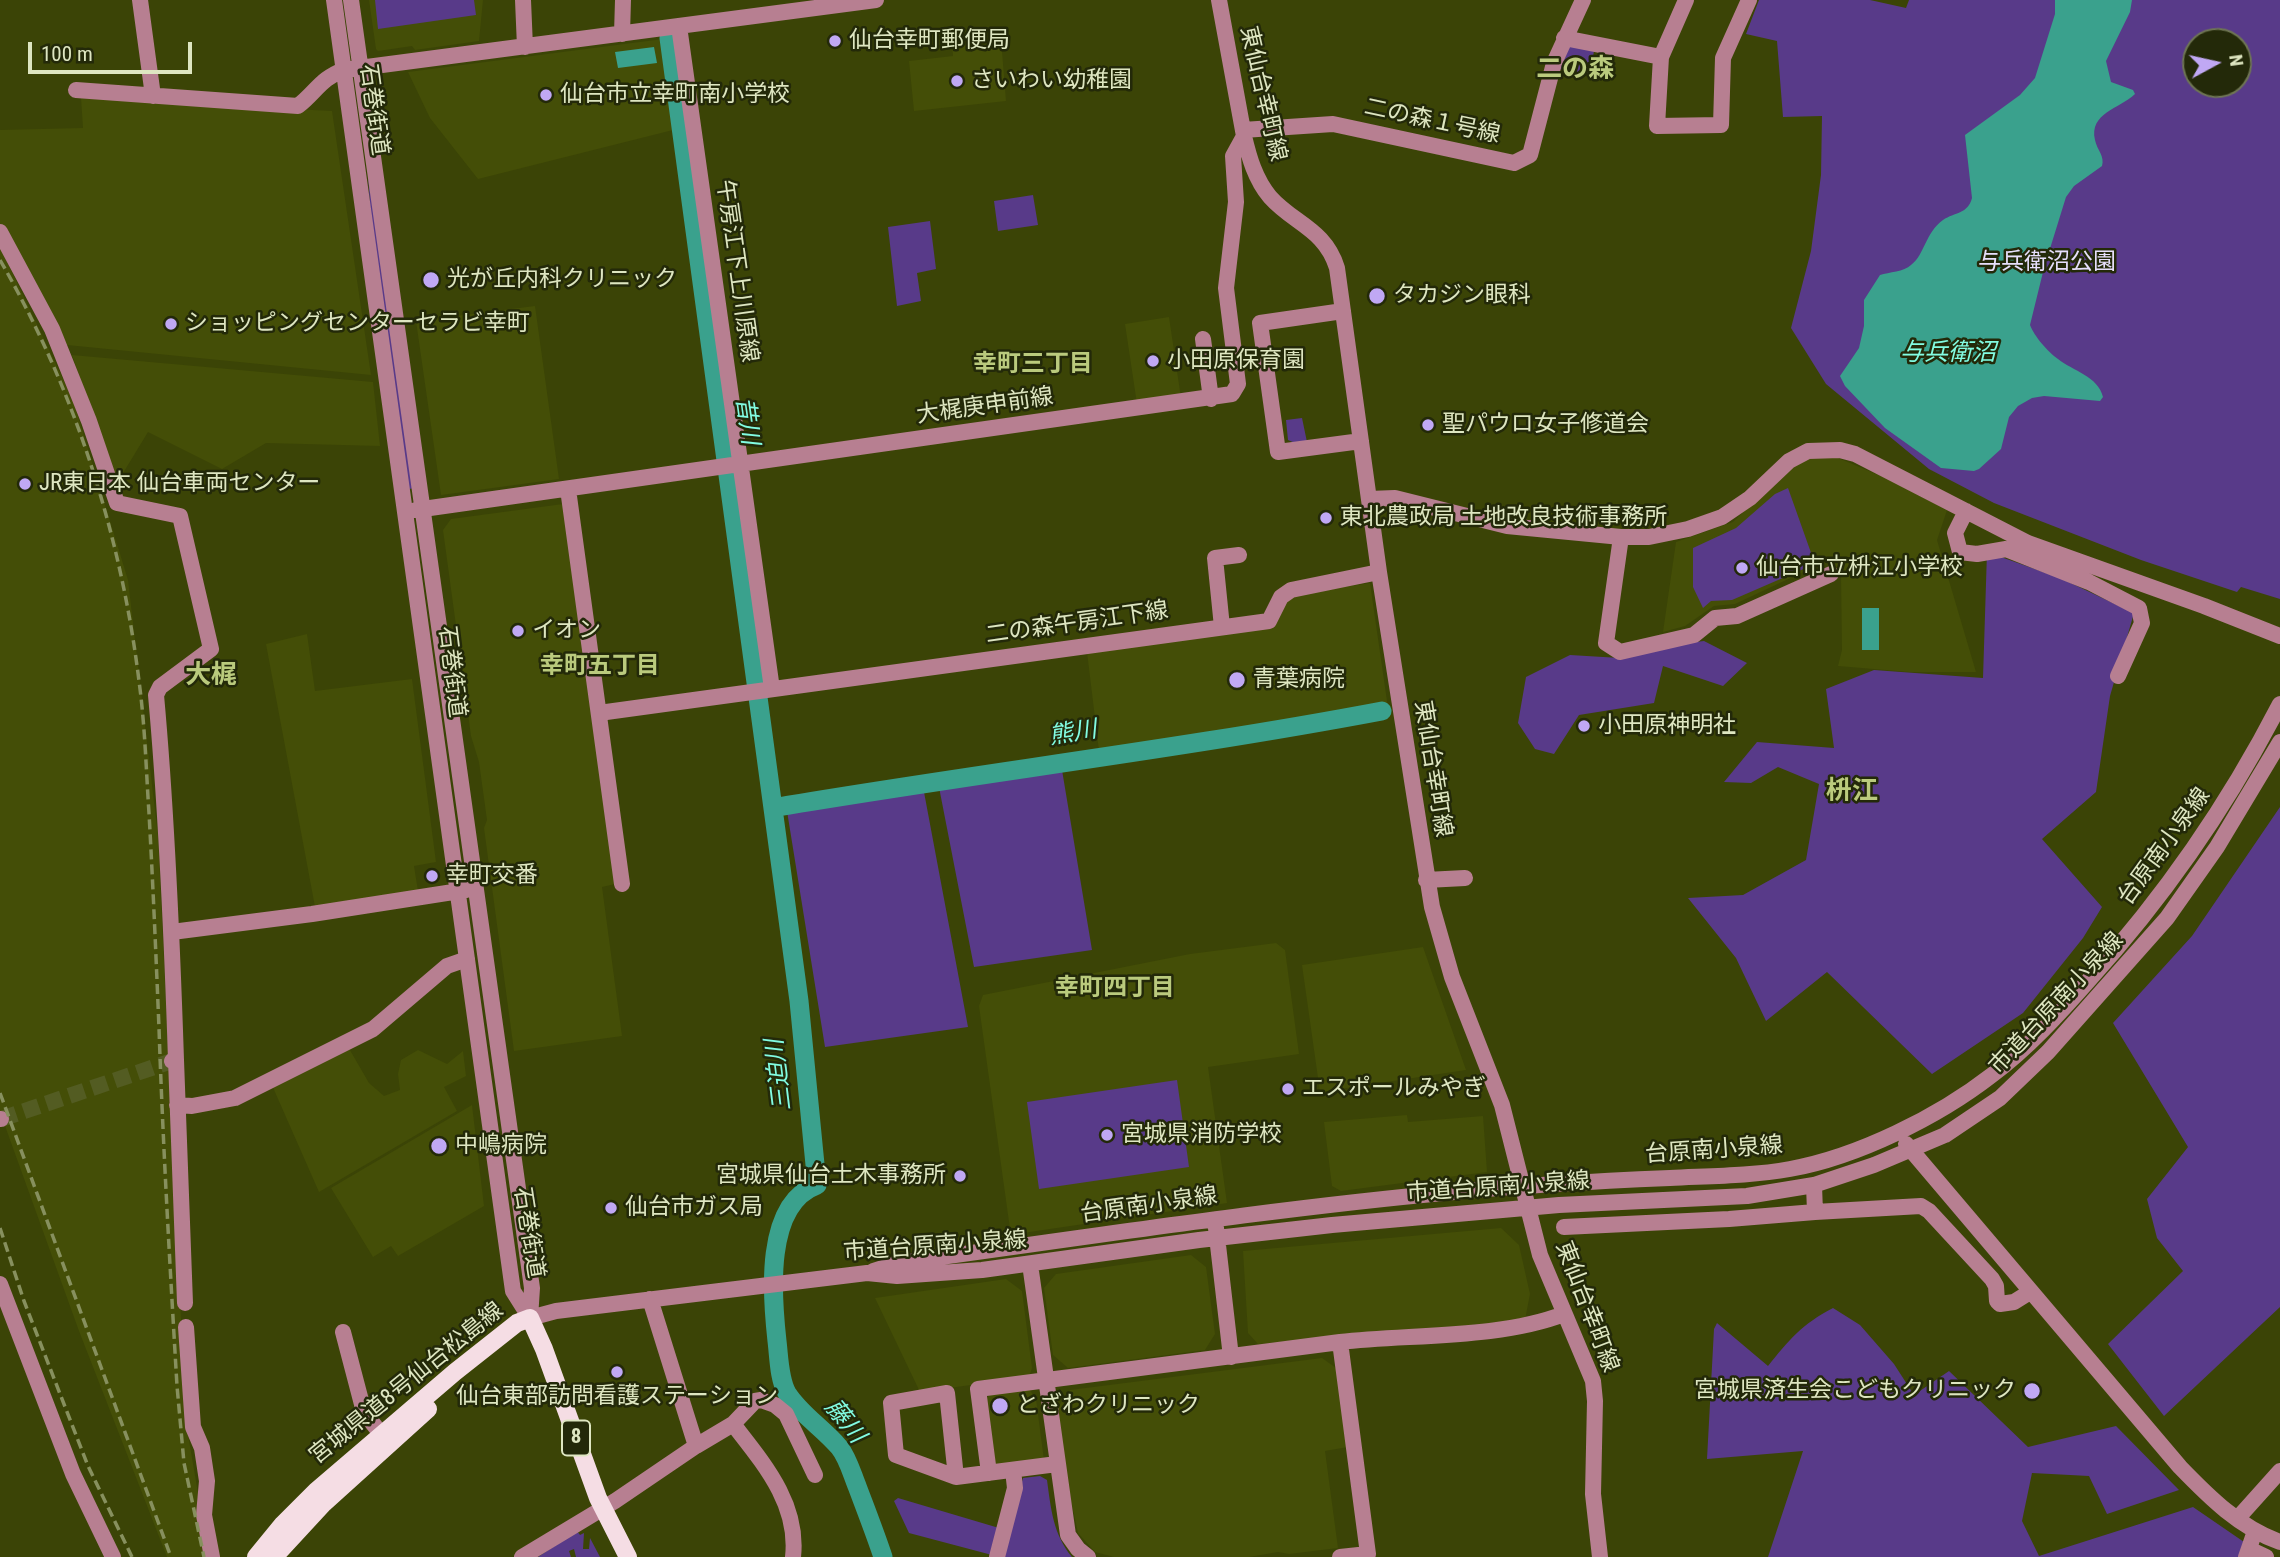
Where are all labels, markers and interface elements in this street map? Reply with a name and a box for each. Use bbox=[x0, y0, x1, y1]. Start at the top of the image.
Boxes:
street label: 東仙台幸町線 bbox=[1233, 24, 1291, 164]
place label: 仙台幸町郵便局 bbox=[849, 27, 1010, 55]
scale bar bbox=[32, 28, 196, 72]
north arrow bbox=[2182, 28, 2252, 98]
marker: 仙台幸町郵便局 bbox=[827, 33, 843, 49]
text: 100 m bbox=[41, 42, 93, 66]
text: N bbox=[2224, 53, 2249, 68]
district label: 二の森 bbox=[1536, 54, 1614, 86]
street label: 石巻街道 bbox=[353, 63, 393, 157]
place label: さいわい幼稚園 bbox=[971, 67, 1132, 95]
marker: さいわい幼稚園 bbox=[949, 73, 965, 89]
place label: 仙台市立幸町南小学校 bbox=[560, 81, 790, 109]
marker: 仙台市立幸町南小学校 bbox=[538, 87, 554, 103]
street label: 二の森１号線 bbox=[1362, 94, 1502, 150]
street label: 午房江下上川原線 bbox=[710, 178, 762, 364]
park label: 与兵衛沼公園 bbox=[1978, 249, 2116, 277]
place label: 光が丘内科クリニック bbox=[447, 266, 677, 294]
marker: 光が丘内科クリニック bbox=[421, 270, 441, 290]
place label: タカジン眼科 bbox=[1393, 282, 1531, 310]
marker: タカジン眼科 bbox=[1367, 286, 1387, 306]
place label: ショッピングセンターセラビ幸町 bbox=[185, 310, 530, 338]
marker: ショッピングセンターセラビ幸町 bbox=[163, 316, 179, 332]
water label: 与兵衛沼 bbox=[1900, 340, 1996, 368]
place label: 小田原保育園 bbox=[1167, 347, 1305, 375]
district label: 幸町三丁目 bbox=[973, 351, 1093, 379]
marker: 小田原保育園 bbox=[1145, 353, 1161, 369]
street label: 大梶庚申前線 bbox=[915, 384, 1055, 430]
water label: 昔川 bbox=[728, 395, 764, 447]
place label: 聖パウロ女子修道会 bbox=[1442, 411, 1649, 439]
marker: 聖パウロ女子修道会 bbox=[1420, 417, 1436, 433]
place label: JR東日本 仙台車両センター bbox=[39, 470, 321, 498]
marker: JR東日本 仙台車両センター bbox=[17, 476, 33, 492]
place label: 東北農政局 土地改良技術事務所 bbox=[1340, 504, 1667, 532]
marker: 東北農政局 土地改良技術事務所 bbox=[1318, 510, 1334, 526]
place label: 仙台市立枡江小学校 bbox=[1756, 554, 1963, 582]
marker: 仙台市立枡江小学校 bbox=[1734, 560, 1750, 576]
street label: 二の森午房江下線 bbox=[984, 598, 1170, 650]
place label: イオン bbox=[532, 617, 601, 645]
marker: イオン bbox=[510, 623, 526, 639]
street label: 石巻街道 bbox=[432, 625, 470, 719]
district label: 幸町五丁目 bbox=[540, 653, 660, 681]
district label: 大梶 bbox=[185, 660, 237, 692]
place label: 青葉病院 bbox=[1253, 666, 1345, 694]
marker: 青葉病院 bbox=[1227, 670, 1247, 690]
street label: 東仙台幸町線 bbox=[1408, 699, 1456, 839]
place label: 小田原神明社 bbox=[1598, 712, 1736, 740]
water label: 熊川 bbox=[1047, 716, 1099, 752]
marker: 小田原神明社 bbox=[1576, 718, 1592, 734]
district label: 枡江 bbox=[1826, 776, 1878, 808]
street label: 台原南小泉線 bbox=[2113, 783, 2217, 911]
place label: 幸町交番 bbox=[446, 862, 538, 890]
marker: 幸町交番 bbox=[424, 868, 440, 884]
street label: 市道台原南小泉線 bbox=[1984, 927, 2130, 1081]
district label: 幸町四丁目 bbox=[1055, 975, 1175, 1003]
water label: 三迫川 bbox=[761, 1038, 799, 1112]
place label: エスポールみやぎ bbox=[1302, 1075, 1486, 1103]
marker: エスポールみやぎ bbox=[1280, 1081, 1296, 1097]
place label: 宮城県消防学校 bbox=[1121, 1121, 1282, 1149]
marker: 宮城県消防学校 bbox=[1099, 1127, 1115, 1143]
place label: 中嶋病院 bbox=[455, 1132, 547, 1160]
street label: 台原南小泉線 bbox=[1644, 1132, 1784, 1170]
marker: 中嶋病院 bbox=[429, 1136, 449, 1156]
place label: 宮城県仙台土木事務所 bbox=[716, 1162, 946, 1190]
marker: 宮城県仙台土木事務所 bbox=[952, 1168, 968, 1184]
street label: 市道台原南小泉線 bbox=[1405, 1168, 1591, 1208]
street label: 台原南小泉線 bbox=[1079, 1183, 1219, 1229]
street label: 石巻街道 bbox=[507, 1185, 549, 1281]
place label: 仙台市ガス局 bbox=[625, 1194, 763, 1222]
marker: 仙台市ガス局 bbox=[603, 1200, 619, 1216]
street label: 市道台原南小泉線 bbox=[842, 1227, 1028, 1267]
street label: 東仙台幸町線 bbox=[1548, 1238, 1624, 1376]
street label: 宮城県道8号仙台松島線 bbox=[305, 1297, 509, 1471]
marker: 仙台東部訪問看護ステーション bbox=[609, 1364, 625, 1380]
place label: 宮城県済生会こどもクリニック bbox=[1694, 1377, 2016, 1405]
marker: 宮城県済生会こどもクリニック bbox=[2022, 1381, 2042, 1401]
place label: 仙台東部訪問看護ステーション bbox=[456, 1383, 778, 1411]
place label: とざわクリニック bbox=[1016, 1392, 1200, 1420]
water label: 藤川 bbox=[818, 1394, 870, 1450]
marker: とざわクリニック bbox=[990, 1396, 1010, 1416]
road number: 8 bbox=[562, 1420, 590, 1456]

